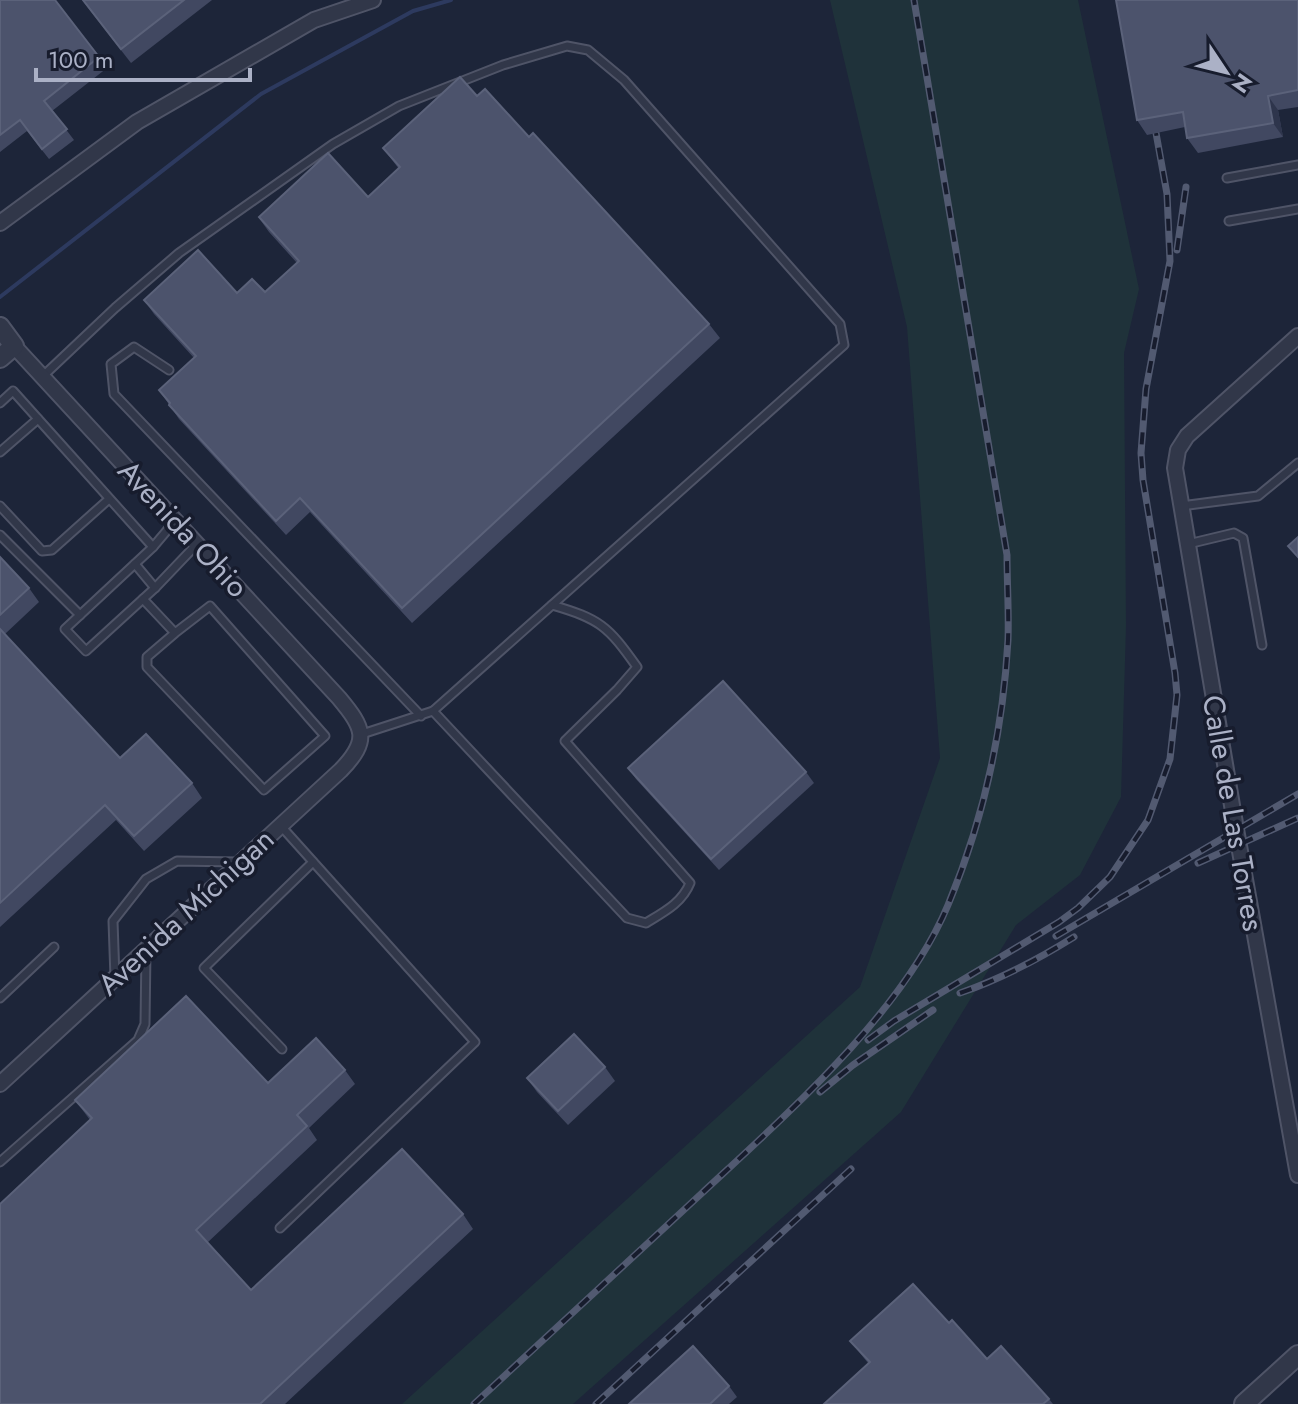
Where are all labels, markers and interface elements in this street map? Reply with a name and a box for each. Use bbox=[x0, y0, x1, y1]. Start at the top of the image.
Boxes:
scale bar bbox=[36, 32, 250, 82]
north arrow bbox=[1186, 32, 1266, 112]
text: 100 m bbox=[48, 42, 114, 77]
text: N bbox=[1224, 67, 1260, 100]
street label: Avenida Ohio bbox=[108, 450, 258, 607]
street label: Calle de Las Torres bbox=[1192, 692, 1275, 934]
street label: Avenida Míchigan bbox=[88, 818, 284, 1005]

